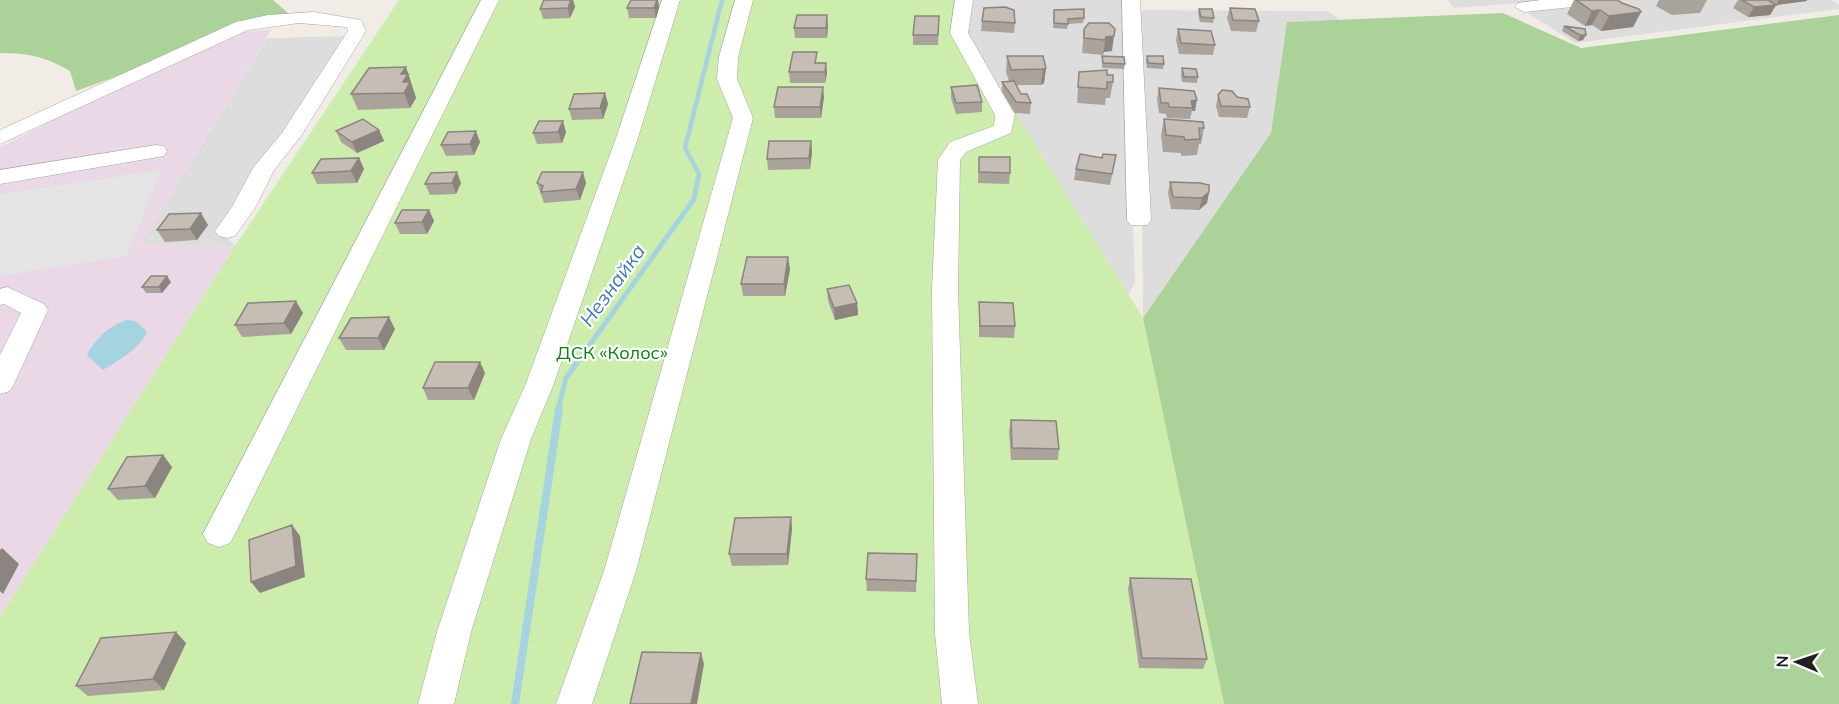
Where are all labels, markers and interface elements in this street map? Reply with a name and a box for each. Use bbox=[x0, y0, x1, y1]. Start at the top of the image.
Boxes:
water label: Незнайка bbox=[574, 239, 650, 331]
park label: ДСК «Колос» bbox=[556, 341, 668, 364]
north arrow bbox=[1767, 632, 1827, 692]
text: N bbox=[1772, 655, 1792, 668]

